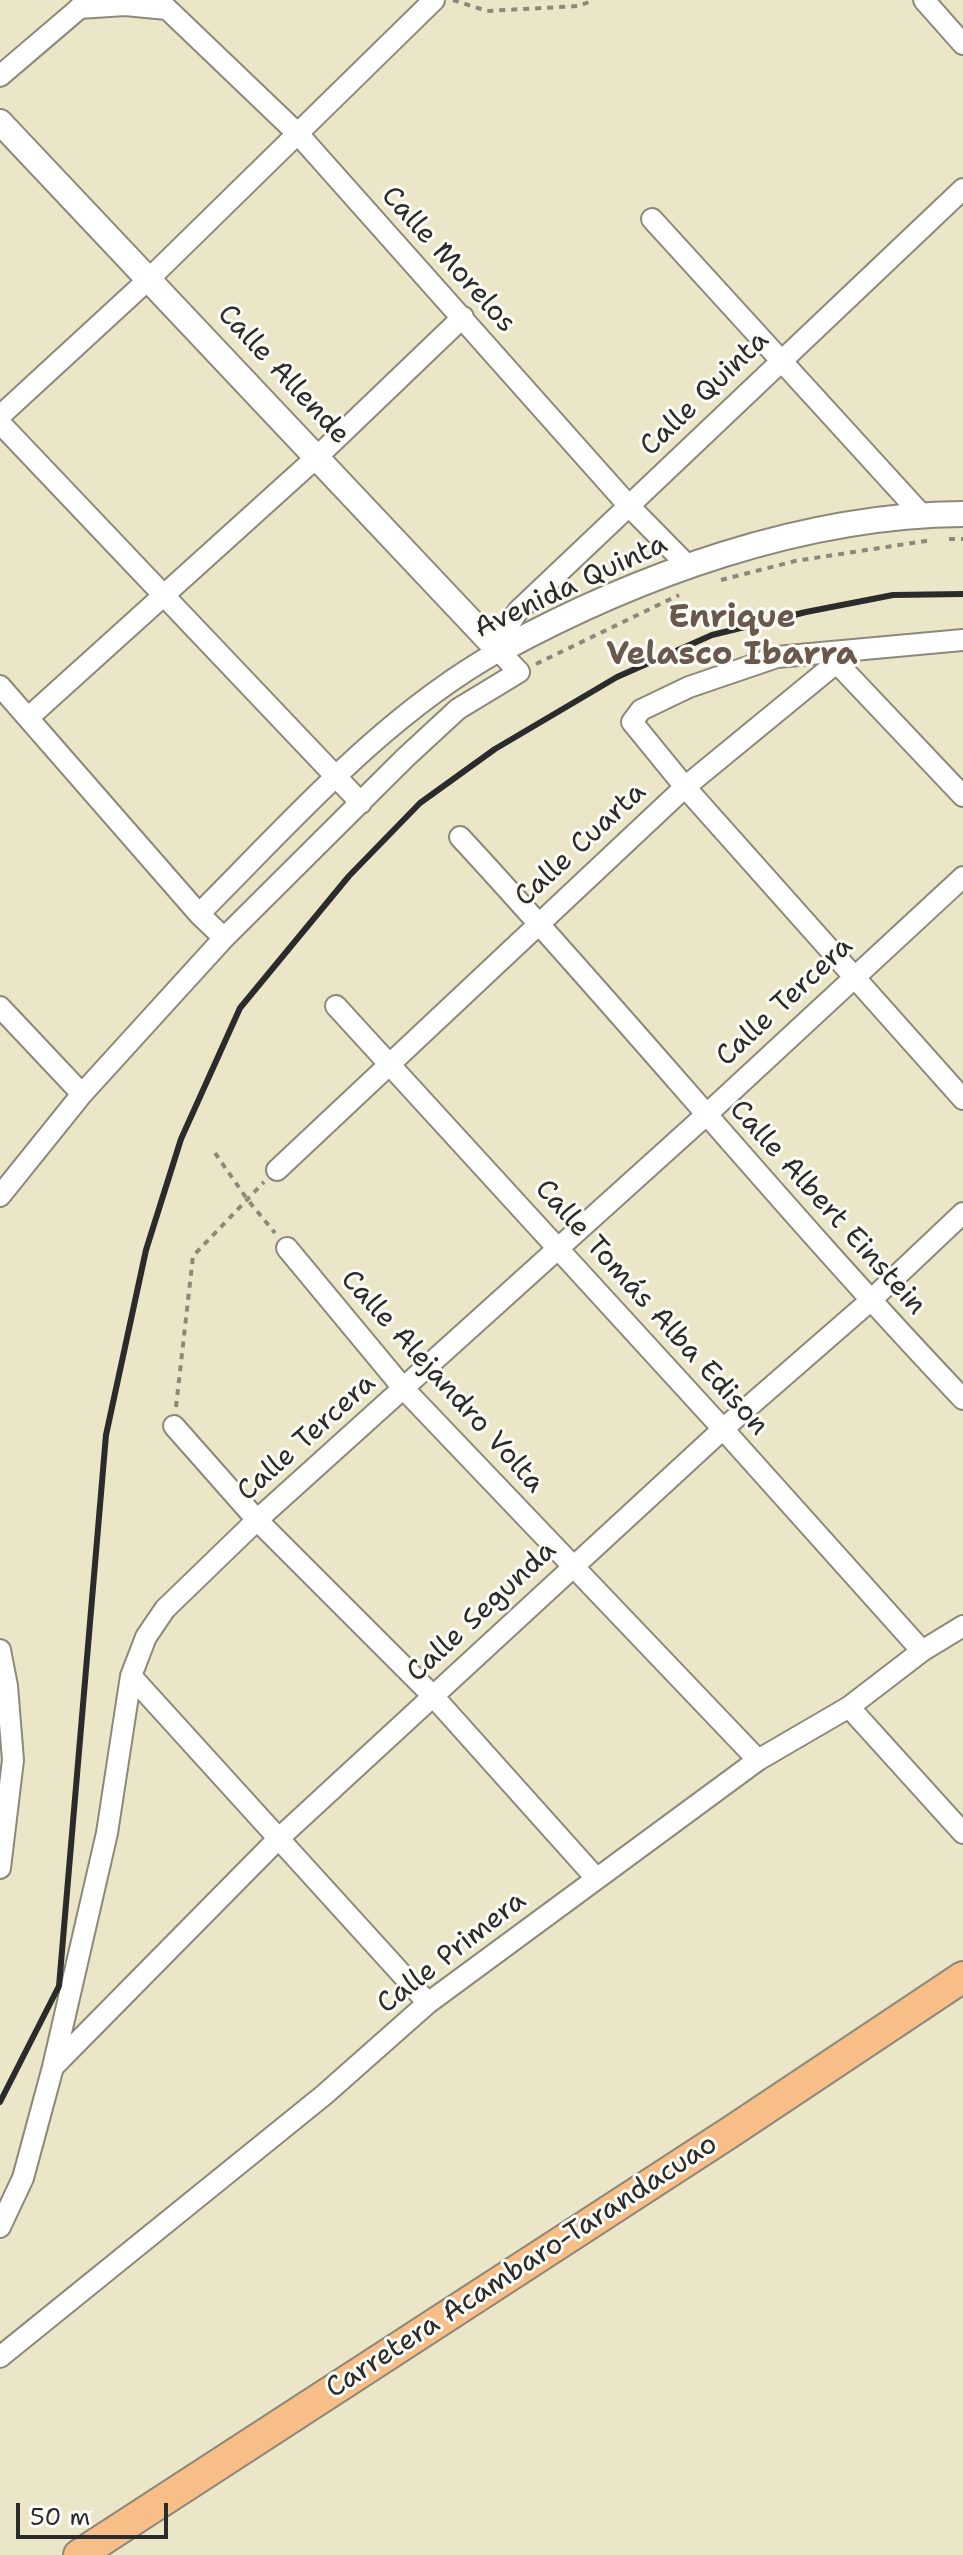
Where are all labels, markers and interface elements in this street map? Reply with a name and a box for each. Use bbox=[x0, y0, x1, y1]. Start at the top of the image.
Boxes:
street label: Calle Morelos bbox=[374, 180, 522, 340]
street label: Calle Allende bbox=[210, 298, 356, 452]
street label: Calle Quinta bbox=[634, 324, 776, 464]
street label: Avenida Quinta bbox=[469, 528, 673, 646]
district label: Enrique Velasco Ibarra bbox=[606, 600, 858, 675]
street label: Calle Cuarta bbox=[509, 776, 653, 914]
street label: Calle Tercera bbox=[710, 930, 860, 1074]
street label: Calle Albert Einstein bbox=[722, 1094, 932, 1322]
street label: Calle Tomás Alba Edison bbox=[527, 1173, 775, 1443]
street label: Calle Alejandro Volta bbox=[333, 1264, 551, 1500]
street label: Calle Tercera bbox=[231, 1367, 383, 1509]
street label: Calle Segunda bbox=[400, 1534, 564, 1690]
street label: Calle Primera bbox=[371, 1884, 533, 2022]
street label: Carretera Acambaro-Tarandacuao bbox=[320, 2128, 724, 2406]
scale bar bbox=[20, 2487, 172, 2537]
text: 50 m bbox=[30, 2501, 90, 2533]

